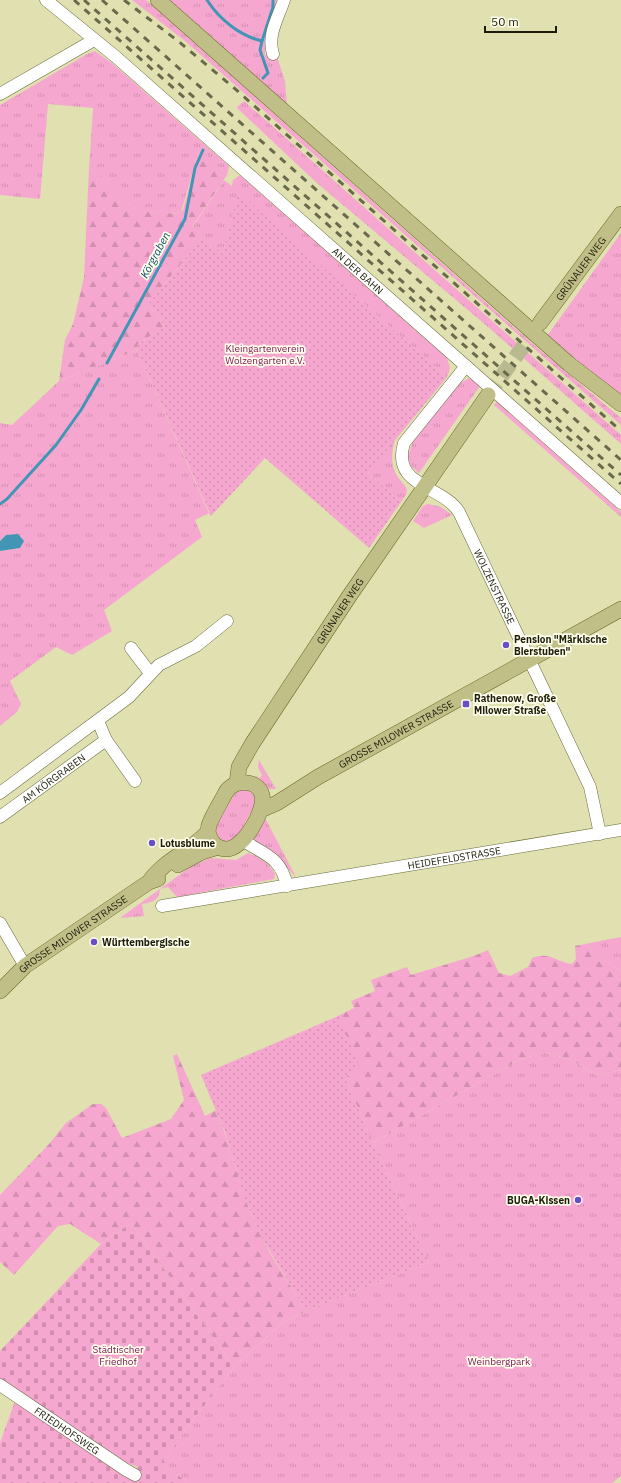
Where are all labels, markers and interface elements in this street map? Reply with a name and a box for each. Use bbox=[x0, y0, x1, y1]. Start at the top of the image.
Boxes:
scale bar bbox=[485, 8, 556, 34]
text: 50 m bbox=[491, 14, 519, 29]
water label: Körgraben bbox=[137, 230, 173, 280]
street label: GRÜNAUER WEG bbox=[553, 234, 609, 303]
street label: AN DER BAHN bbox=[330, 245, 386, 297]
park label: Kleingartenverein Wolzengarten e.V. bbox=[225, 342, 305, 367]
street label: WOLZENSTRASSE bbox=[471, 547, 518, 626]
street label: GRÜNAUER WEG bbox=[313, 575, 366, 646]
place label: Pension "Märkische Bierstuben" bbox=[514, 633, 607, 658]
marker: Pension "Märkische Bierstuben" bbox=[501, 640, 511, 650]
place label: Rathenow, Große Milower Straße bbox=[474, 692, 556, 717]
street label: GROSSE MILOWER STRASSE bbox=[336, 697, 456, 771]
marker: Rathenow, Große Milower Straße bbox=[461, 699, 471, 709]
street label: AM KÖRGRABEN bbox=[19, 751, 88, 806]
place label: Lotusblume bbox=[160, 837, 216, 850]
marker: Lotusblume bbox=[147, 838, 157, 848]
street label: HEIDEFELDSTRASSE bbox=[406, 844, 502, 872]
street label: GROSSE MILOWER STRASSE bbox=[15, 892, 130, 976]
place label: Württembergische bbox=[102, 936, 190, 949]
marker: Württembergische bbox=[89, 937, 99, 947]
place label: BUGA-Kissen bbox=[507, 1194, 570, 1207]
marker: BUGA-Kissen bbox=[573, 1195, 583, 1205]
park label: Städtischer Friedhof bbox=[92, 1343, 144, 1368]
park label: Weinbergpark bbox=[468, 1355, 531, 1368]
street label: FRIEDHOFSWEG bbox=[32, 1404, 102, 1457]

